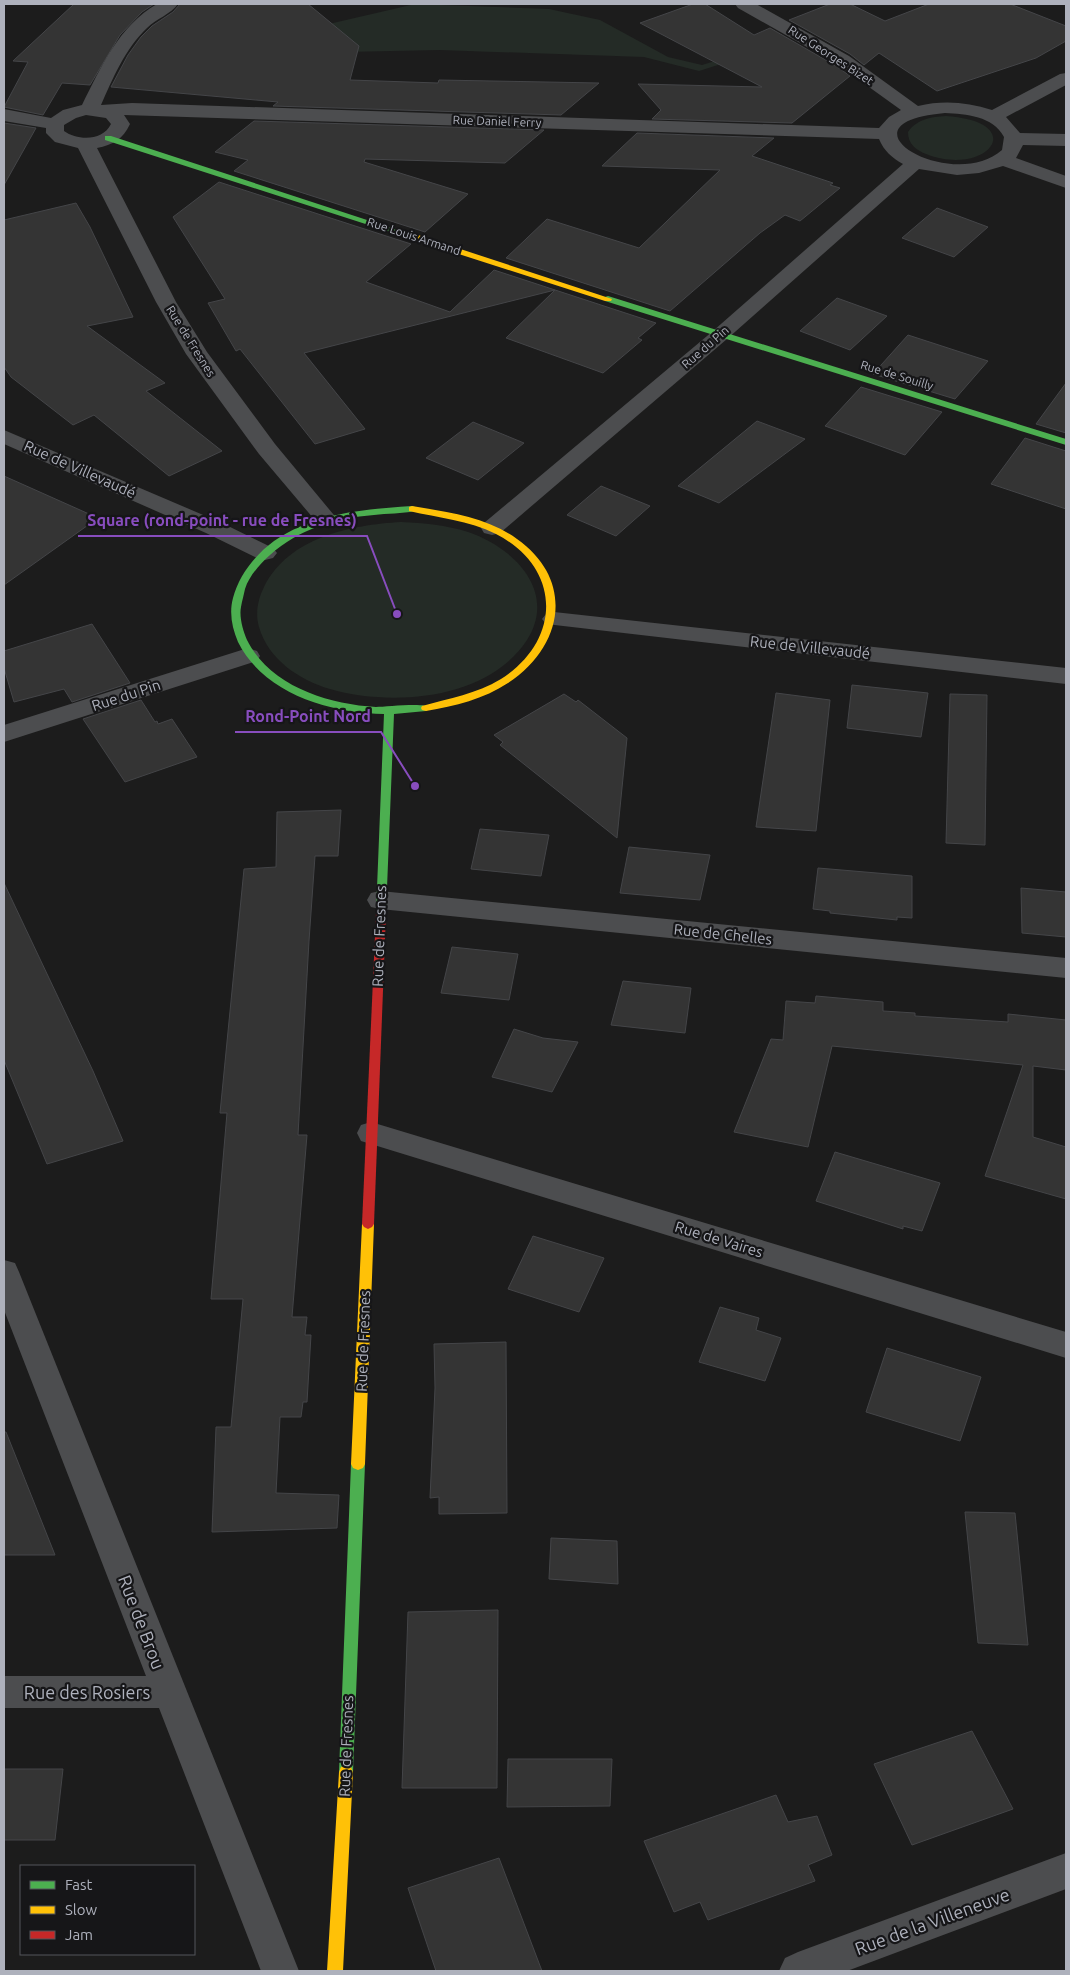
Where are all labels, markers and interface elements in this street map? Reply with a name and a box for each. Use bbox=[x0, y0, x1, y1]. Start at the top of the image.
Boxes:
street label: Rue Georges Bizet bbox=[786, 23, 876, 87]
street label: Rue Daniel Ferry bbox=[452, 113, 542, 129]
street label: Rue Louis Armand bbox=[366, 215, 462, 257]
street label: Rue de Fresnes bbox=[164, 303, 218, 379]
street label: Rue du Pin bbox=[679, 323, 731, 371]
street label: Rue de Souilly bbox=[859, 358, 935, 392]
street label: Rue de Villevaudé bbox=[21, 437, 139, 501]
callout: Square (rond-point - rue de Fresnes) bbox=[78, 505, 367, 536]
text: Square (rond-point - rue de Fresnes) bbox=[87, 511, 357, 530]
street label: Rue de Villevaudé bbox=[749, 632, 871, 662]
street label: Rue du Pin bbox=[89, 676, 163, 714]
callout: Rond-Point Nord bbox=[235, 701, 381, 732]
text: Rond-Point Nord bbox=[245, 707, 371, 725]
street label: Rue de Fresnes bbox=[369, 885, 389, 987]
street label: Rue de Chelles bbox=[673, 920, 773, 948]
street label: Rue de Vaires bbox=[673, 1218, 765, 1260]
street label: Rue de Fresnes bbox=[353, 1290, 373, 1392]
street label: Rue de Brou bbox=[115, 1572, 169, 1672]
street label: Rue des Rosiers bbox=[24, 1682, 150, 1702]
street label: Rue de Fresnes bbox=[336, 1695, 356, 1797]
legend bbox=[20, 1865, 195, 1955]
text: Fast bbox=[65, 1876, 93, 1893]
street label: Rue de la Villeneuve bbox=[852, 1884, 1012, 1958]
text: Slow bbox=[65, 1901, 98, 1918]
text: Jam bbox=[65, 1926, 93, 1943]

